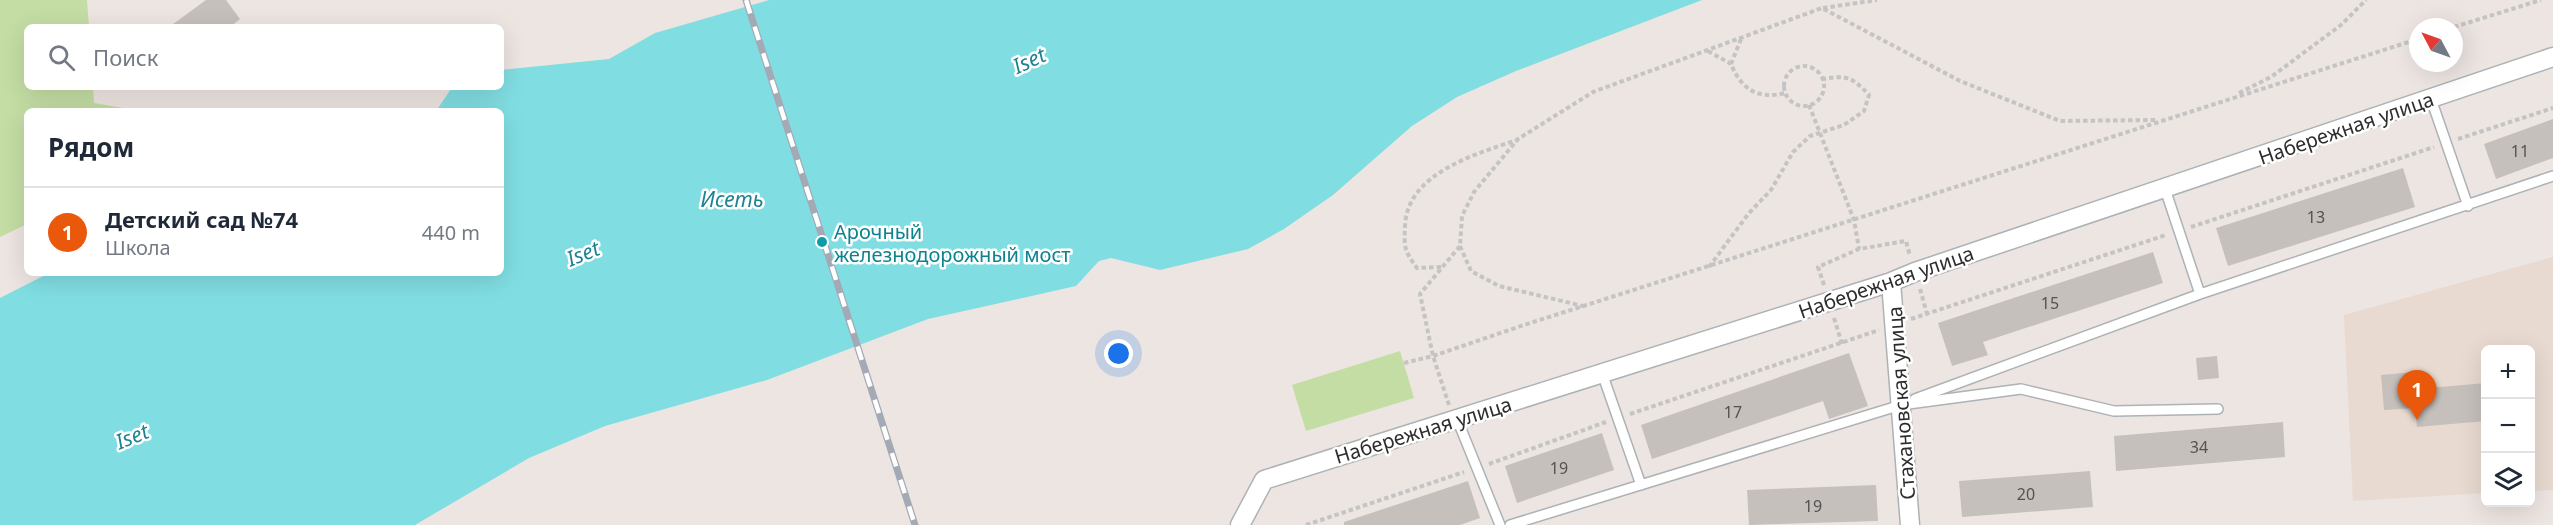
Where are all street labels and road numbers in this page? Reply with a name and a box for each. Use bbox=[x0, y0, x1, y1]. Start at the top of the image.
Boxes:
street label: Набережная улица bbox=[2255, 85, 2437, 171]
street label: Набережная улица bbox=[1795, 239, 1977, 325]
street label: Стахановская улица bbox=[1881, 305, 1921, 501]
street label: Набережная улица bbox=[1331, 390, 1515, 470]

